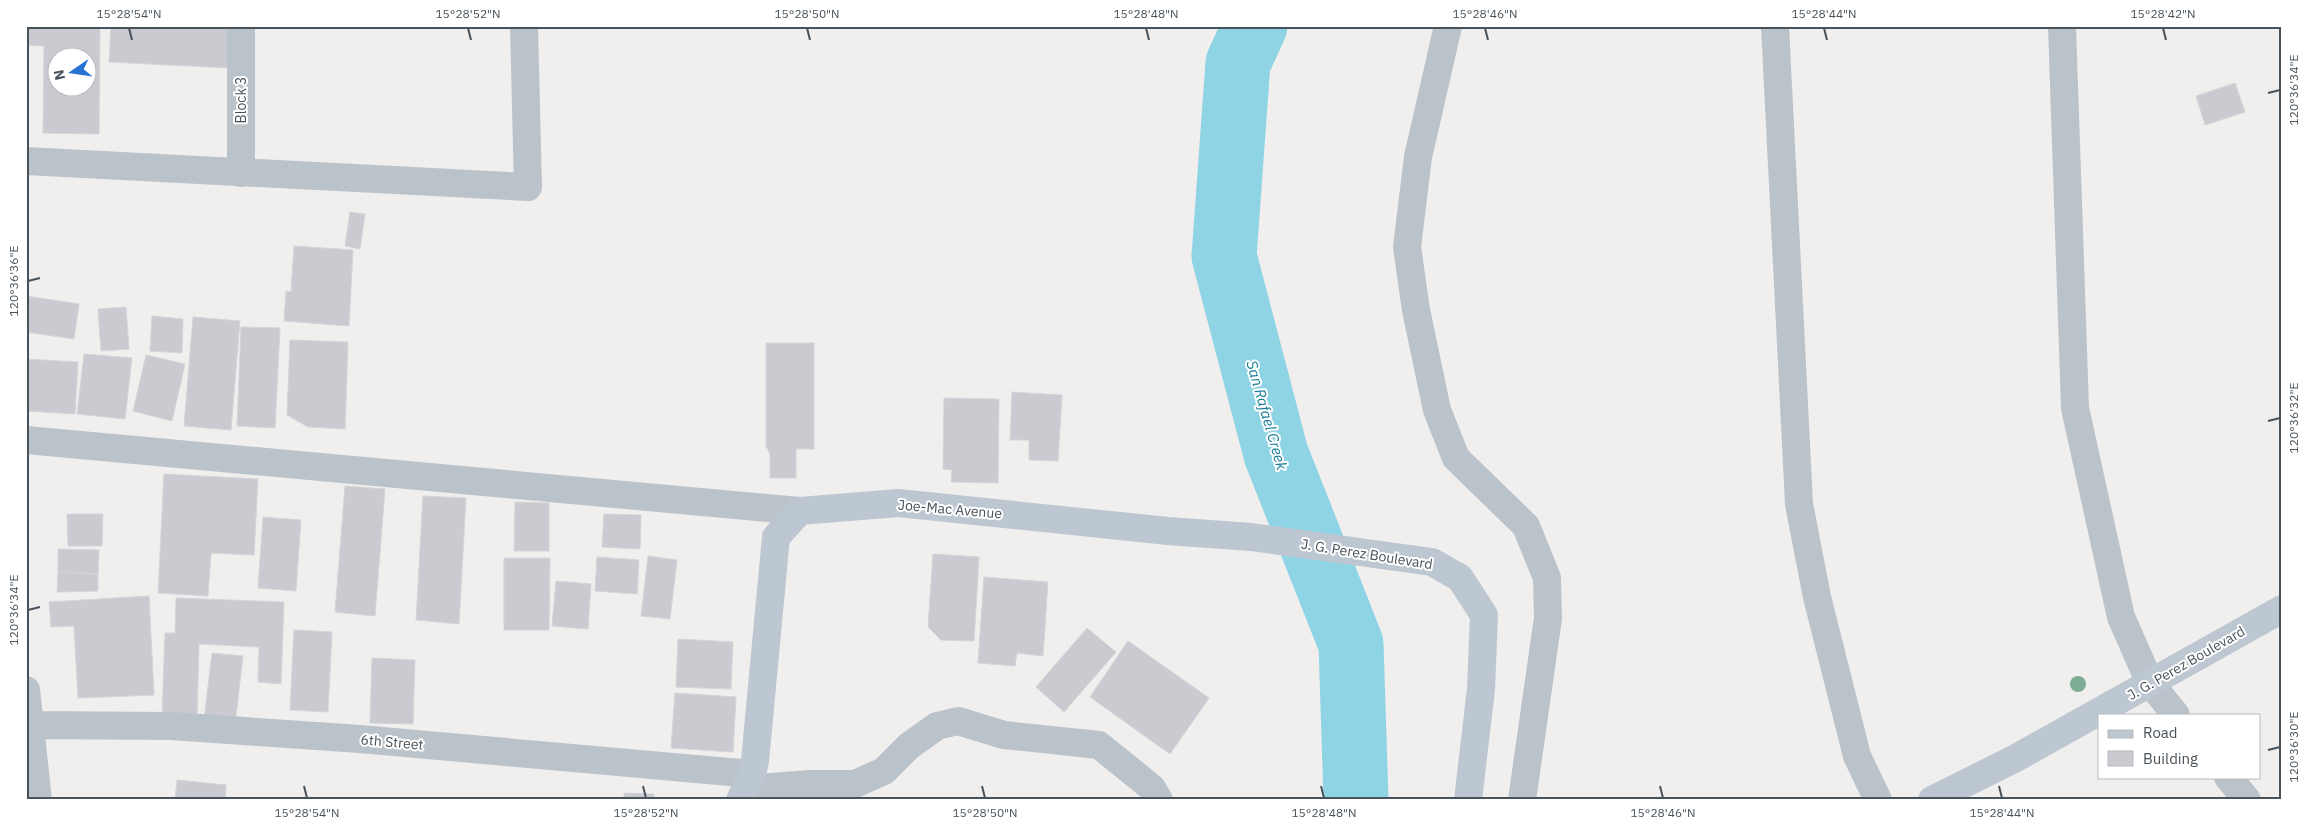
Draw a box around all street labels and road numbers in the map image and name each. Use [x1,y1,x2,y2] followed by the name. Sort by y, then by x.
[232,77,250,123] street label: Block 3
[897,495,1003,523] street label: Joe-Mac Avenue
[1300,535,1434,573] street label: J. G. Perez Boulevard
[2124,622,2248,704] street label: J. G. Perez Boulevard
[360,730,424,754] street label: 6th Street

